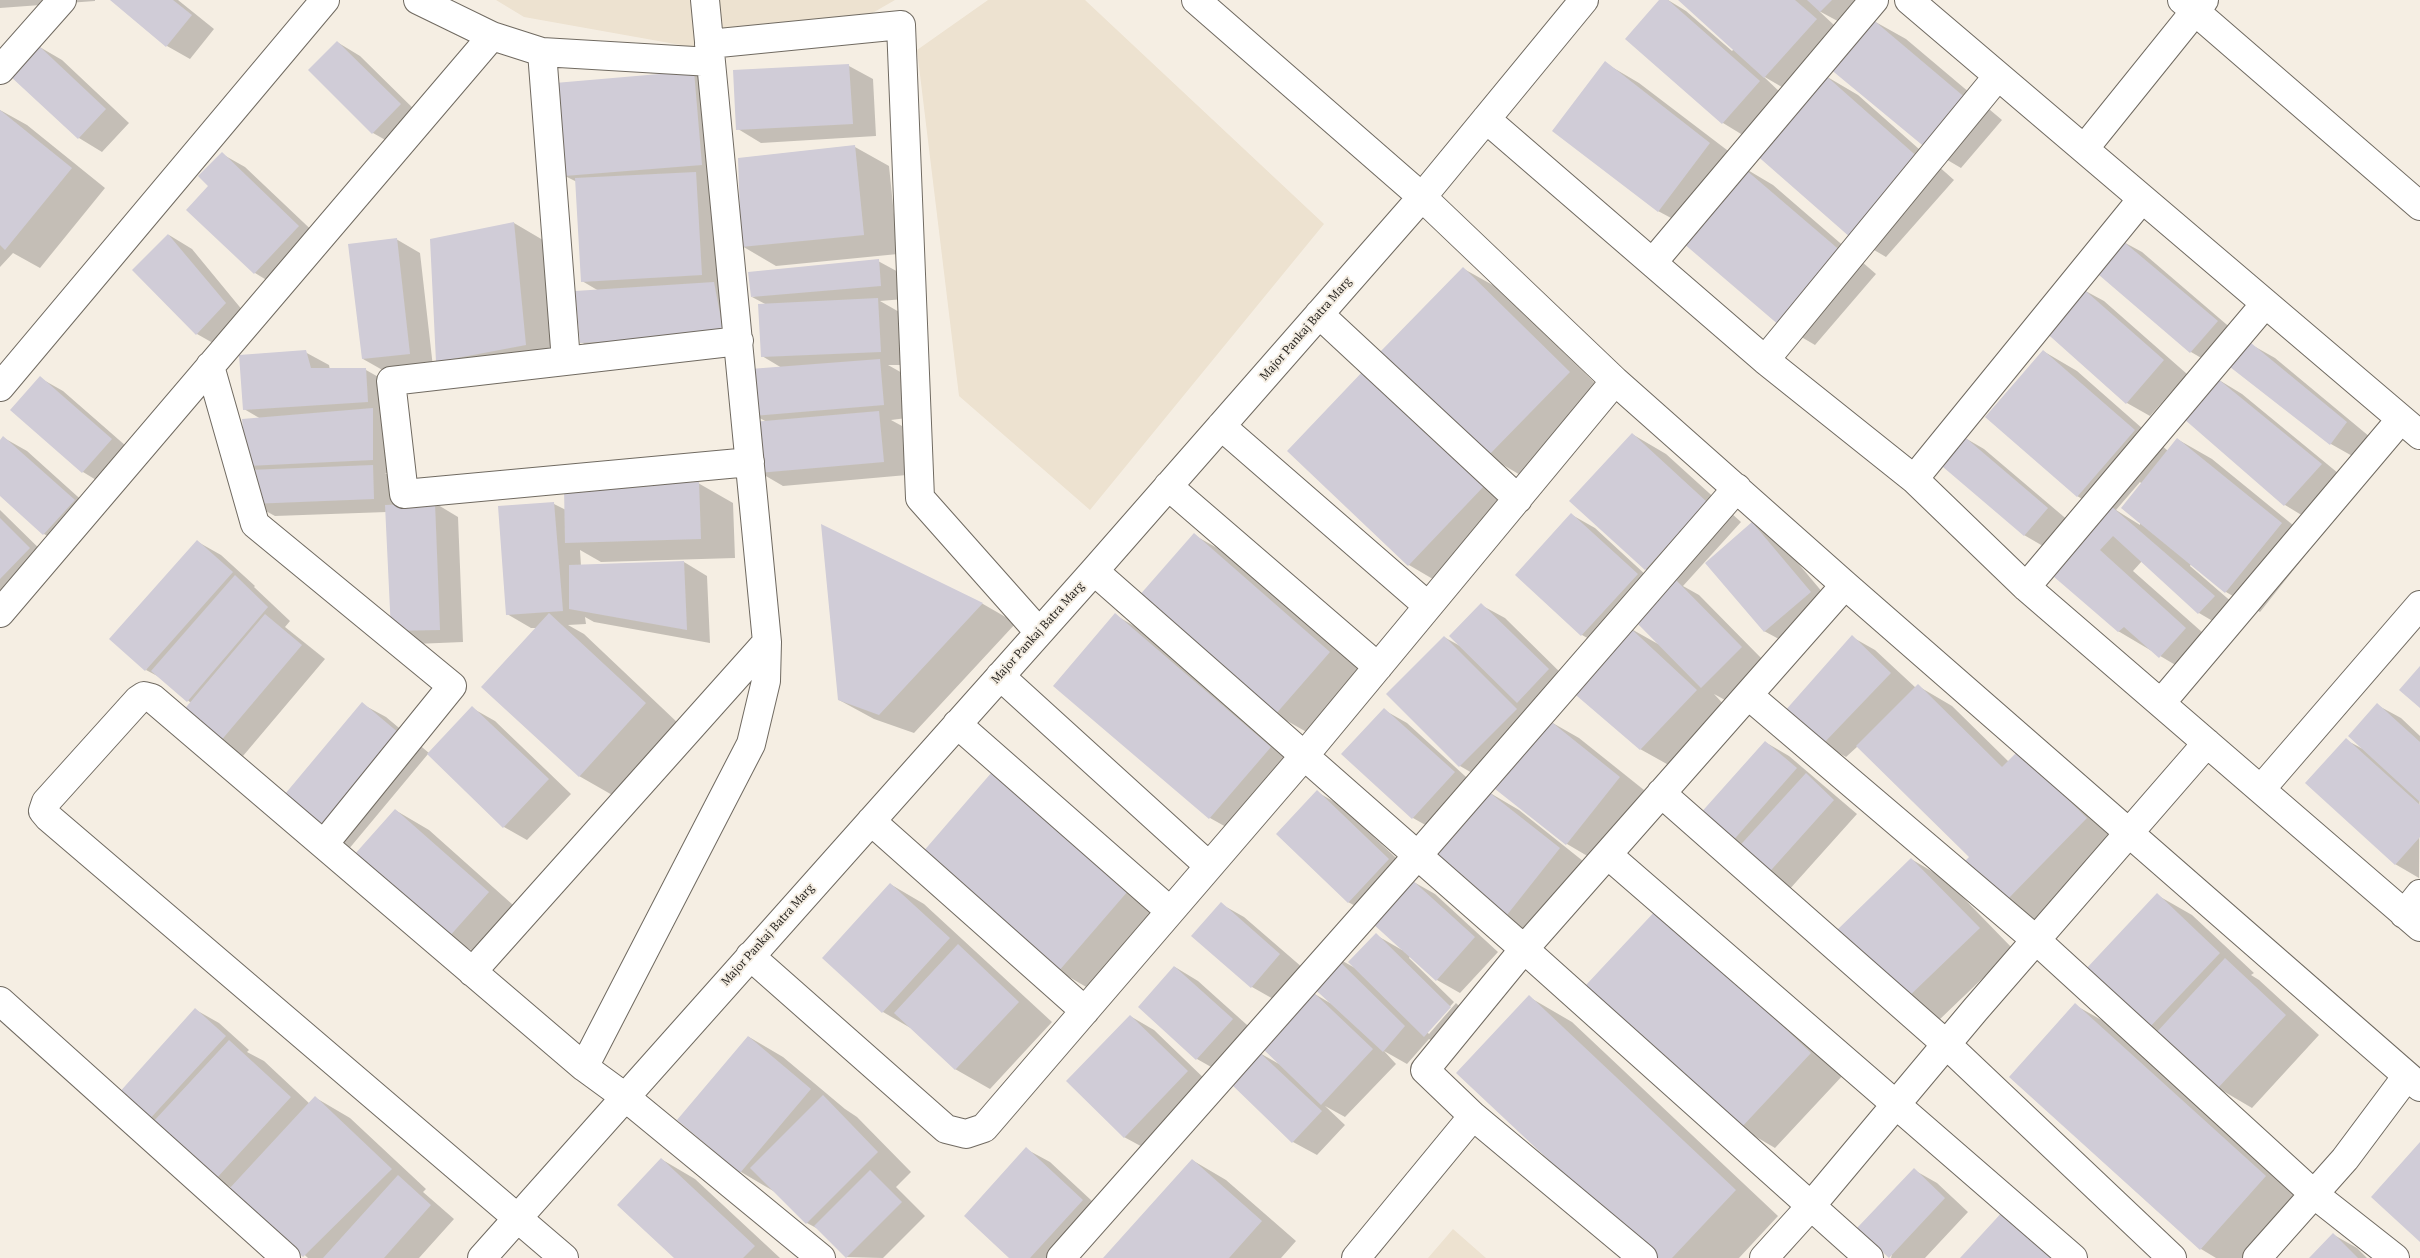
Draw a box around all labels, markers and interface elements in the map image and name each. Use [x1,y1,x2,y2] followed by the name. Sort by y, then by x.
[1257,275,1355,383] street label: Major Pankaj Batra Marg
[989,579,1087,687] street label: Major Pankaj Batra Marg
[719,881,817,989] street label: Major Pankaj Batra Marg

